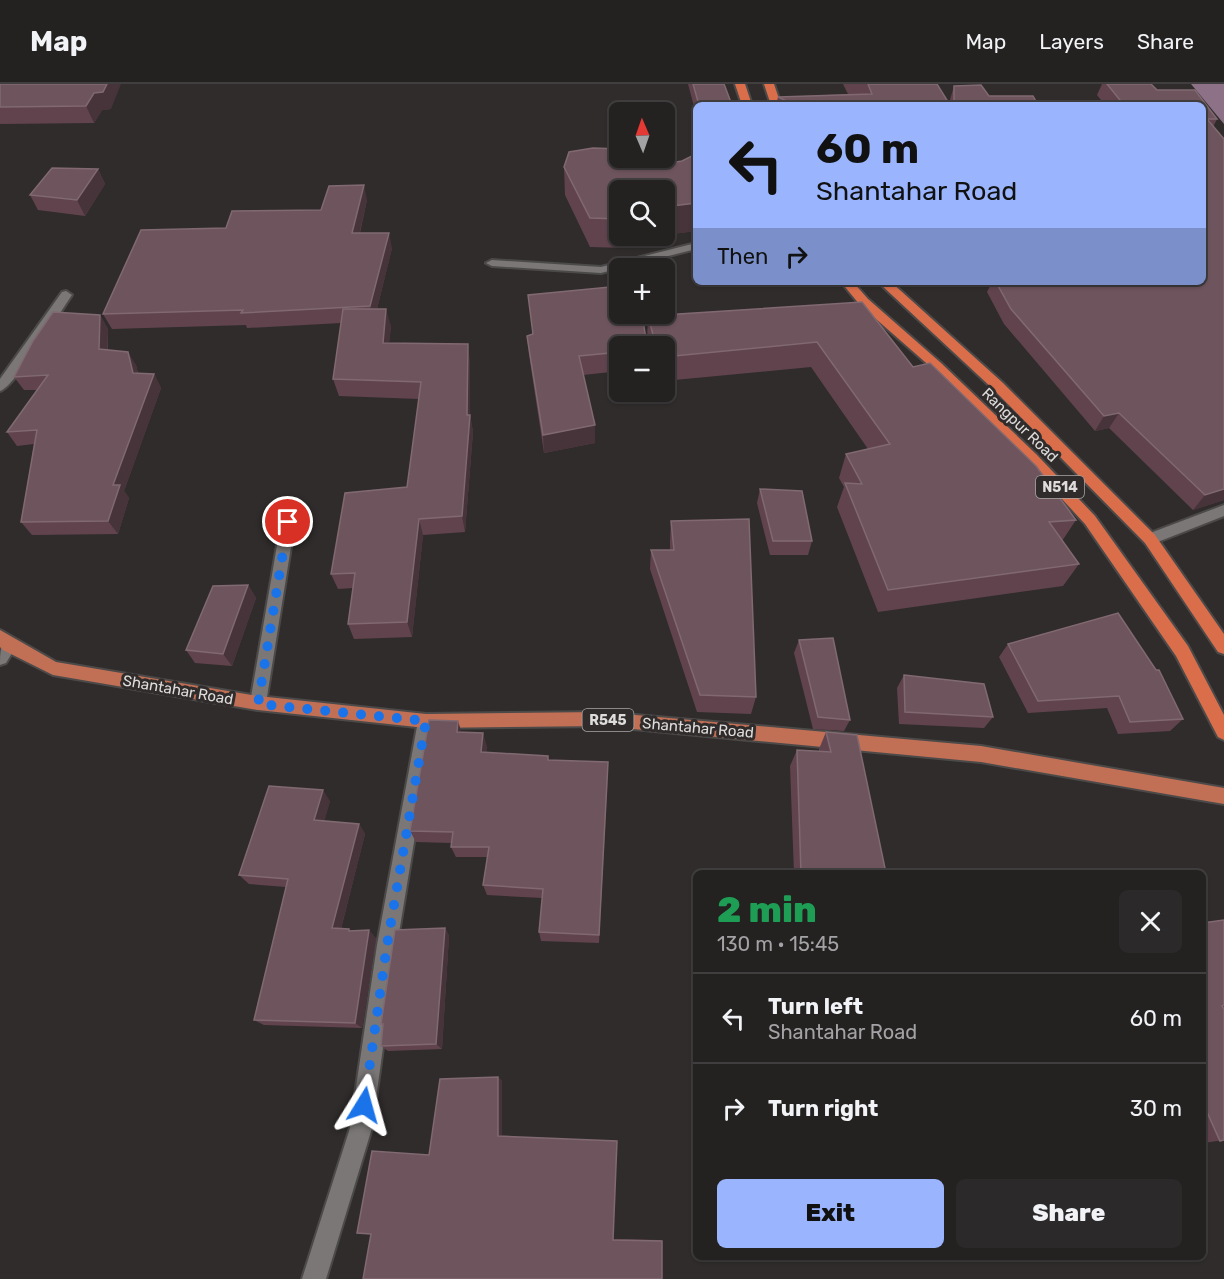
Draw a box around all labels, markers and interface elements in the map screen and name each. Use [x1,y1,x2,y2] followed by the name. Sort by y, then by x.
[30,25,87,58] text: Map
[965,29,1006,54] text: Map
[1039,29,1104,54] text: Layers
[1137,29,1194,54] text: Share
[609,102,675,168] north arrow
[609,102,675,402] map controls
[816,124,919,174] text: 60 m
[717,126,795,204] icon: left
[816,175,1017,207] text: Shantahar Road
[609,180,675,246] button: search
[780,240,813,273] icon: right
[717,243,768,270] text: Then
[609,258,675,324] button: +
[609,336,675,402] button: −
[978,384,1062,466] street label: Rangpur Road
[1036,476,1084,498] road number: N514
[262,496,313,547] pin
[271,505,304,538] icon: arrive
[121,671,235,709] street label: Shantahar Road
[582,709,634,731] road number: R545
[641,714,755,742] street label: Shantahar Road
[717,888,817,931] text: 2 min
[1119,890,1182,953] button: close
[717,932,839,956] text: 130 m · 15:45
[768,993,863,1020] text: Turn left
[717,1002,750,1035] icon: left
[1130,1005,1182,1032] text: 60 m
[768,1020,917,1044] text: Shantahar Road
[332,1073,396,1137] position arrow
[717,1092,750,1125] icon: right
[768,1095,878,1122] text: Turn right
[1130,1095,1182,1122] text: 30 m
[717,1179,944,1248] button: Exit
[956,1179,1182,1248] button: Share

